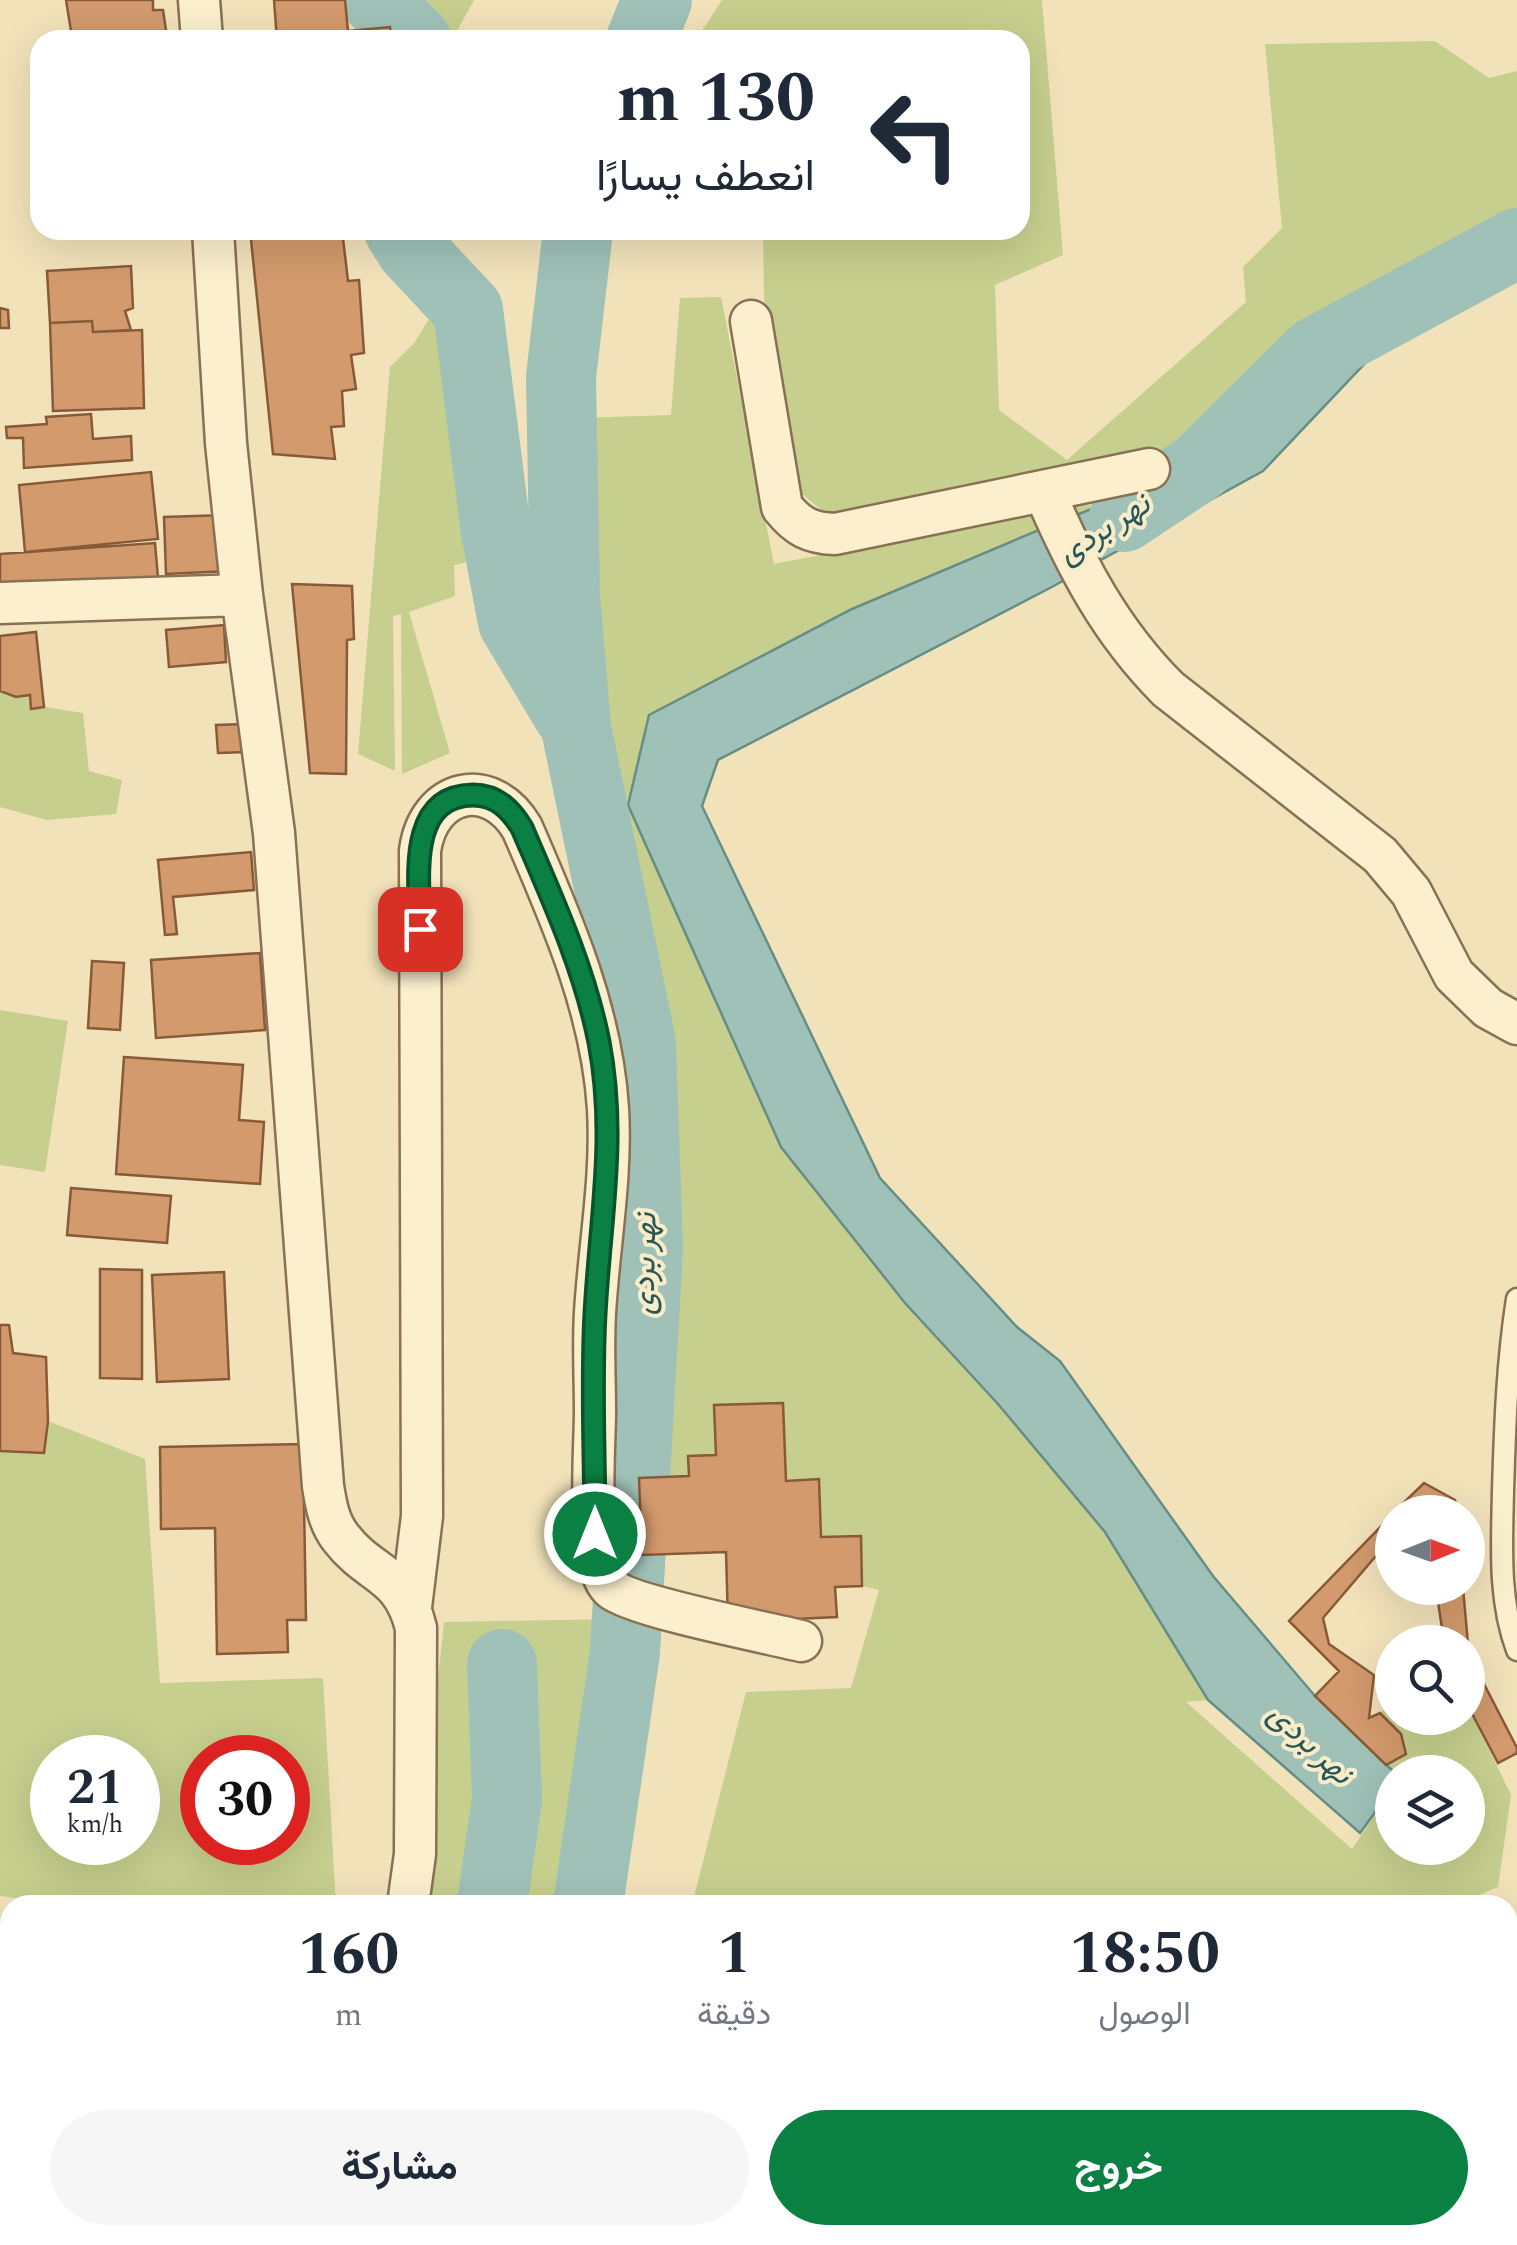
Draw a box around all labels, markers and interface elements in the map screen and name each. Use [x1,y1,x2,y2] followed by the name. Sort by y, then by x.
[617,46,815,152] text: 130 m
[850,70,980,200] icon: left
[596,142,815,211] text: انعطف يسارًا
[1048,480,1162,577] water label: نهر بردى
[378,887,463,972] pin
[393,902,448,957] icon: arrive
[620,1211,670,1316] water label: نهر بردى
[543,1482,647,1586] position arrow
[1375,1495,1485,1605] north arrow
[1375,1495,1485,1865] map controls
[1375,1625,1485,1735] button: search
[1256,1691,1365,1798] water label: نهر بردى
[180,1735,310,1865] speed limit sign: 30
[67,1750,123,1826] text: 21
[1375,1755,1485,1865] button: layers
[67,1806,123,1844] text: km/h
[717,1908,751,2000] text: 1
[1069,1908,1220,2000] text: 18:50
[298,1909,399,2001] text: 160
[697,1990,771,2039] text: دقيقة
[1098,1990,1191,2039] text: الوصول
[335,1991,362,2040] text: m
[50,2110,749,2225] button: مشاركة
[769,2110,1468,2225] button: خروج

